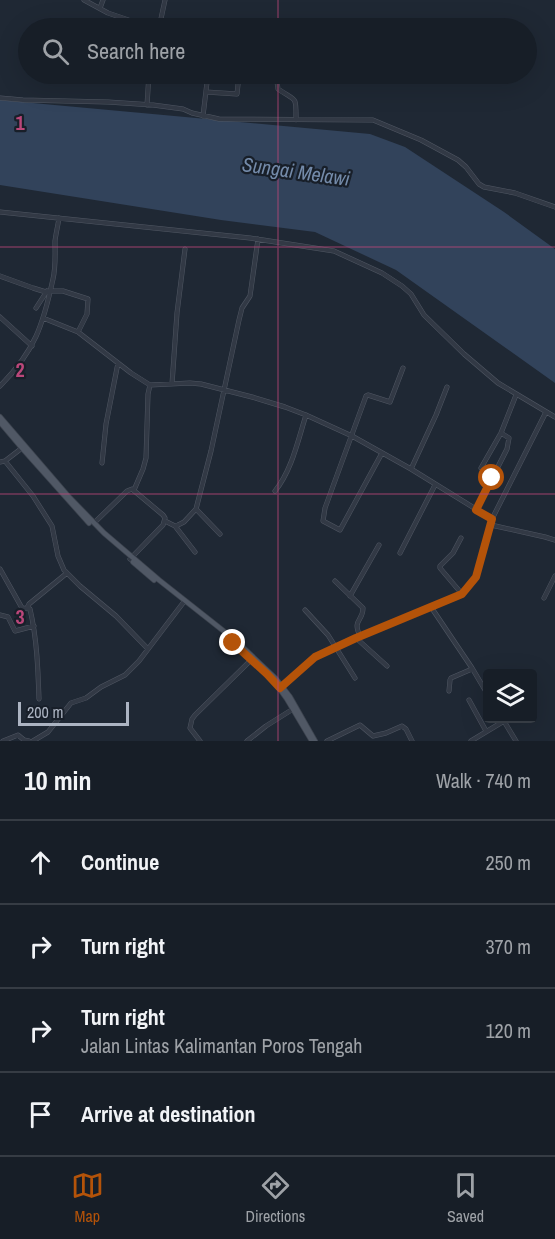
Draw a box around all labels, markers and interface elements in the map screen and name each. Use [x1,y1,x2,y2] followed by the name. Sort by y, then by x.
[18,18,537,84] search box
[39,35,72,68] icon: search
[87,36,185,66] text: Search here
[15,109,25,136] text: 1
[240,150,352,192] water label: Sungai Melawi
[15,356,25,383] text: 2
[478,464,504,490] route start
[15,603,25,630] text: 3
[219,629,245,655] route end
[483,669,537,723] map controls
[483,669,537,723] button: layers
[18,699,129,726] scale bar
[27,701,63,723] text: 200 m
[24,763,92,798] text: 10 min
[436,767,531,794] text: Walk · 740 m
[24,846,57,879] icon: ahead
[81,847,159,877] text: Continue
[485,849,531,876] text: 250 m
[24,930,57,963] icon: right
[81,931,165,961] text: Turn right
[485,933,531,960] text: 370 m
[81,1002,165,1032] text: Turn right
[24,1014,57,1047] icon: right
[485,1017,531,1044] text: 120 m
[81,1032,362,1059] text: Jalan Lintas Kalimantan Poros Tengah
[24,1098,57,1131] icon: arrive
[81,1099,255,1129] text: Arrive at destination
[71,1169,104,1227] tab: Map
[245,1169,305,1227] tab: Directions
[447,1169,484,1227] tab: Saved

